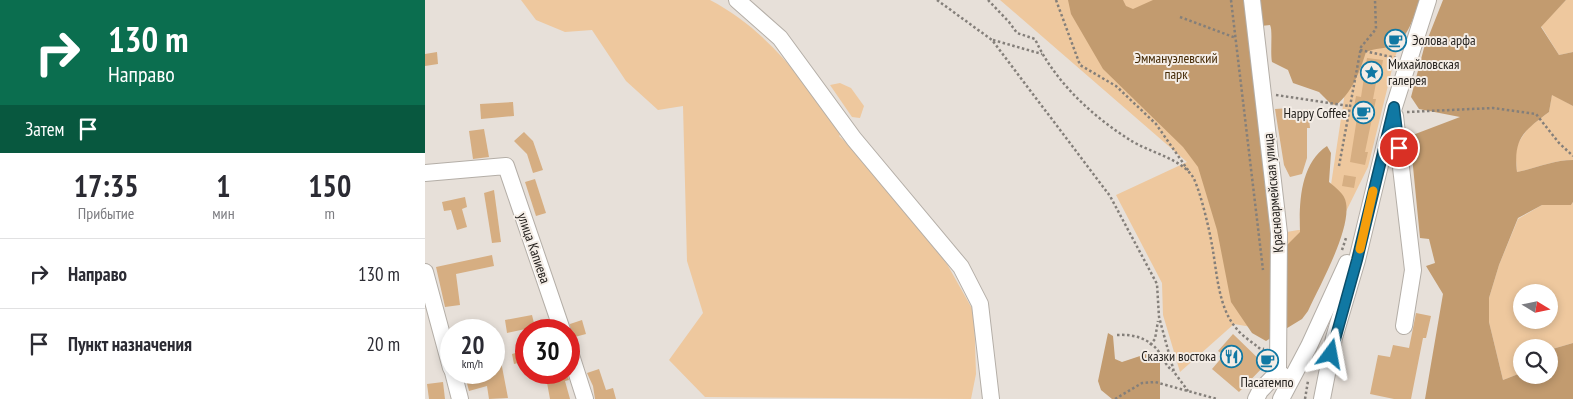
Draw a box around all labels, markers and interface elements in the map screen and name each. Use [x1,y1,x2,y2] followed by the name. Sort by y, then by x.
[108,16,189,62] text: 130 m
[25,20,90,85] icon: right
[1384,28,1408,52] cafe icon: Эолова арфа
[1412,31,1476,49] place label: Эолова арфа
[1134,49,1218,83] park label: Эммануэлевский парк
[1388,55,1459,89] place label: Михайловская галерея
[108,60,175,88] text: Направо
[1360,60,1384,84] place icon: Михайловская галерея
[1351,101,1375,125] cafe icon: Happy Coffee
[1284,104,1347,122] place label: Happy Coffee
[74,115,102,143] icon: arrive
[25,117,64,141] text: Затем
[1378,127,1420,169] pin
[1259,133,1287,253] street label: Красноармейская улица
[1385,134,1413,162] icon: arrive
[74,166,139,205] text: 17:35
[216,166,231,205] text: 1
[308,166,351,205] text: 150
[78,203,134,223] text: Прибытие
[212,203,235,223] text: мин
[325,203,335,223] text: m
[514,210,554,286] street label: улица Капиева
[25,260,53,288] icon: right
[68,262,127,286] text: Направо
[358,262,400,286] text: 130 m
[1513,284,1557,329] north arrow
[1513,284,1558,384] map controls
[515,319,580,384] speed limit sign: 30
[1304,327,1356,379] position arrow
[461,329,484,361] text: 20
[25,330,53,358] icon: arrive
[68,332,192,356] text: Пункт назначения
[367,332,400,356] text: 20 m
[1513,339,1558,384] button: search
[1220,344,1244,368] restaurant icon: Сказки востока
[1141,347,1216,365] place label: Сказки востока
[1255,348,1279,372] cafe icon: Пасатемпо
[462,356,483,371] text: km/h
[1240,373,1294,391] place label: Пасатемпо

